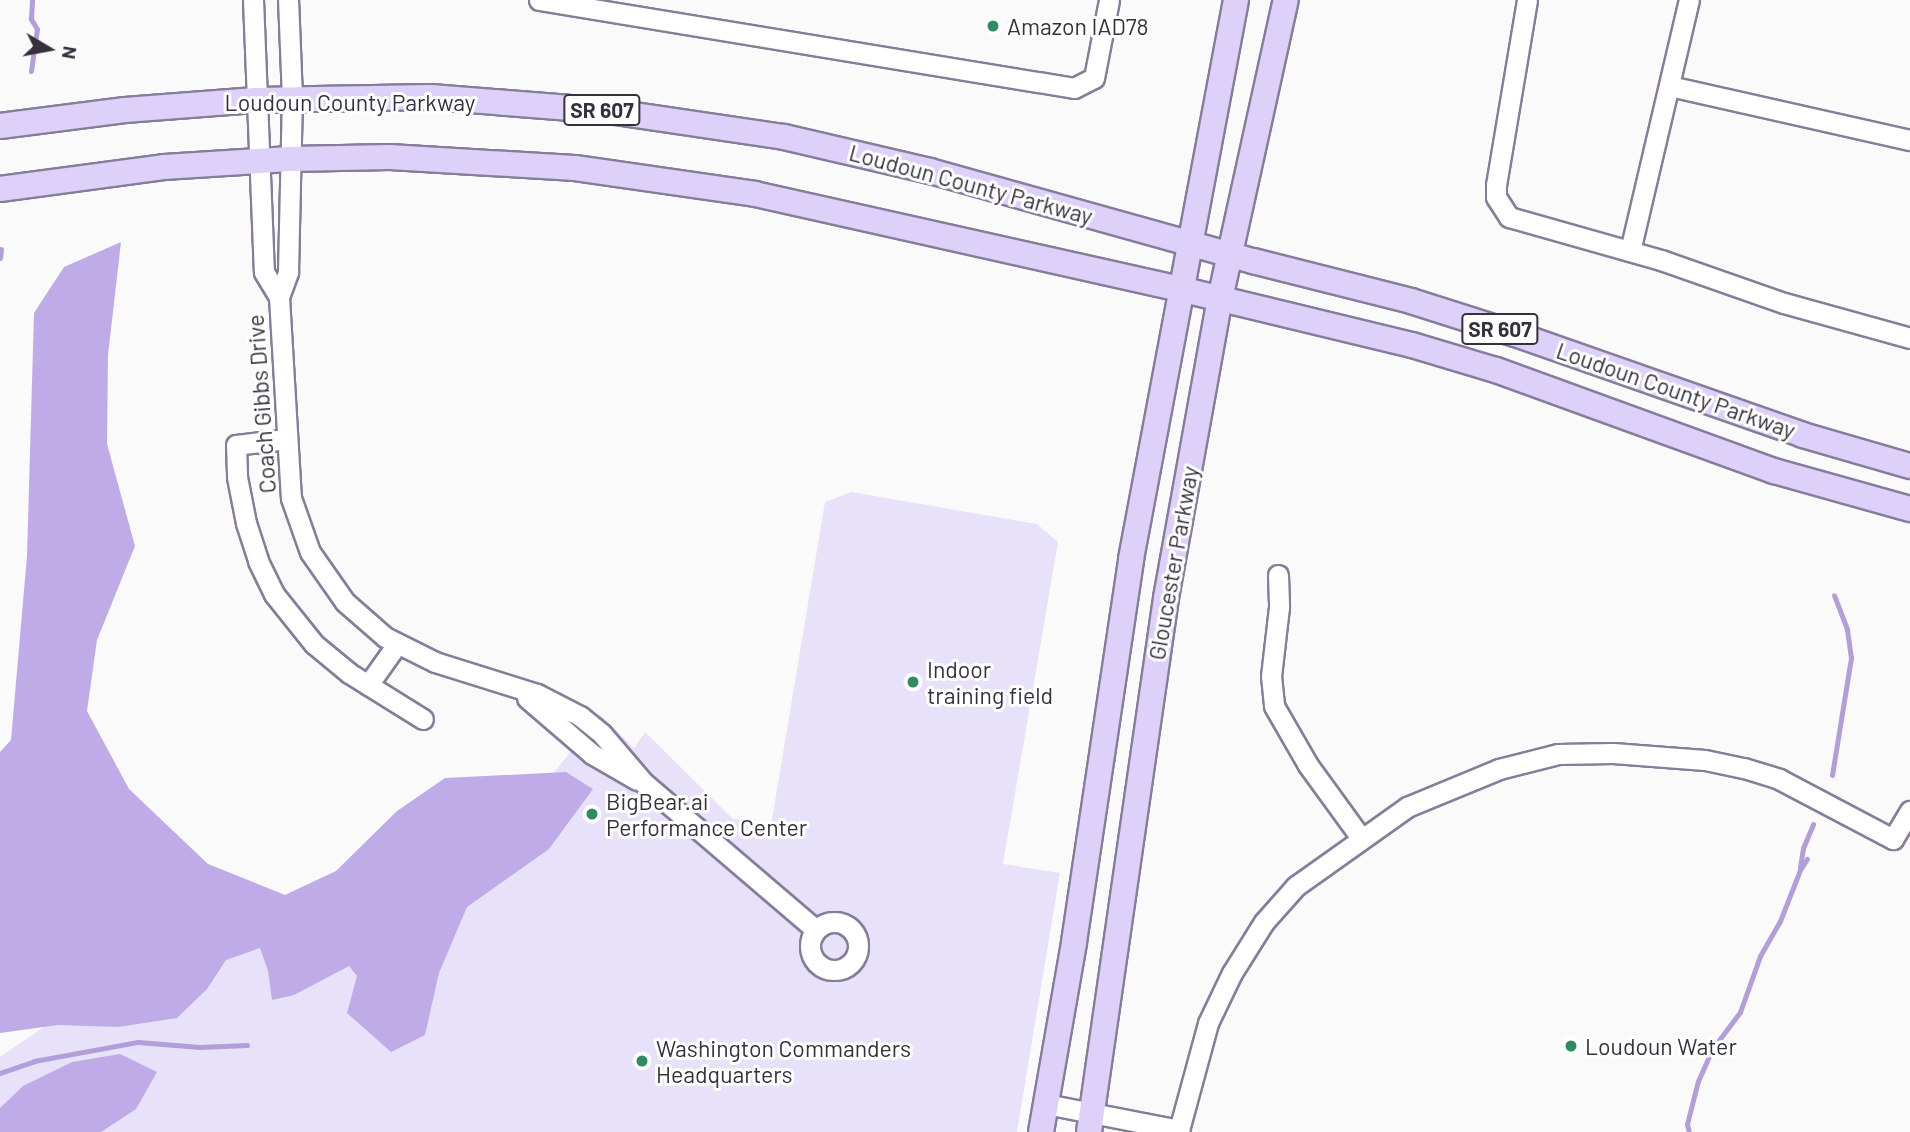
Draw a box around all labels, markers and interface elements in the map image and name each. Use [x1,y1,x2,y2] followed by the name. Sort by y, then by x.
[1007,12,1148,40] place label: Amazon IAD78
[14,14,84,84] north arrow
[985,18,1001,34] marker: Amazon IAD78
[58,45,83,61] text: N
[225,88,475,116] street label: Loudoun County Parkway
[562,92,642,128] road number: SR 607
[846,138,1096,230] street label: Loudoun County Parkway
[1460,312,1540,346] road number: SR 607
[241,314,281,494] street label: Coach Gibbs Drive
[1553,336,1799,444] street label: Loudoun County Parkway
[1142,464,1204,662] street label: Gloucester Parkway
[927,655,1053,709] place label: Indoor training field
[905,674,921,690] marker: Indoor training field
[606,787,807,841] place label: BigBear.ai Performance Center
[584,806,600,822] marker: BigBear.ai Performance Center
[1585,1032,1737,1060] place label: Loudoun Water
[656,1034,911,1088] place label: Washington Commanders Headquarters
[1563,1038,1579,1054] marker: Loudoun Water
[634,1053,650,1069] marker: Washington Commanders Headquarters

